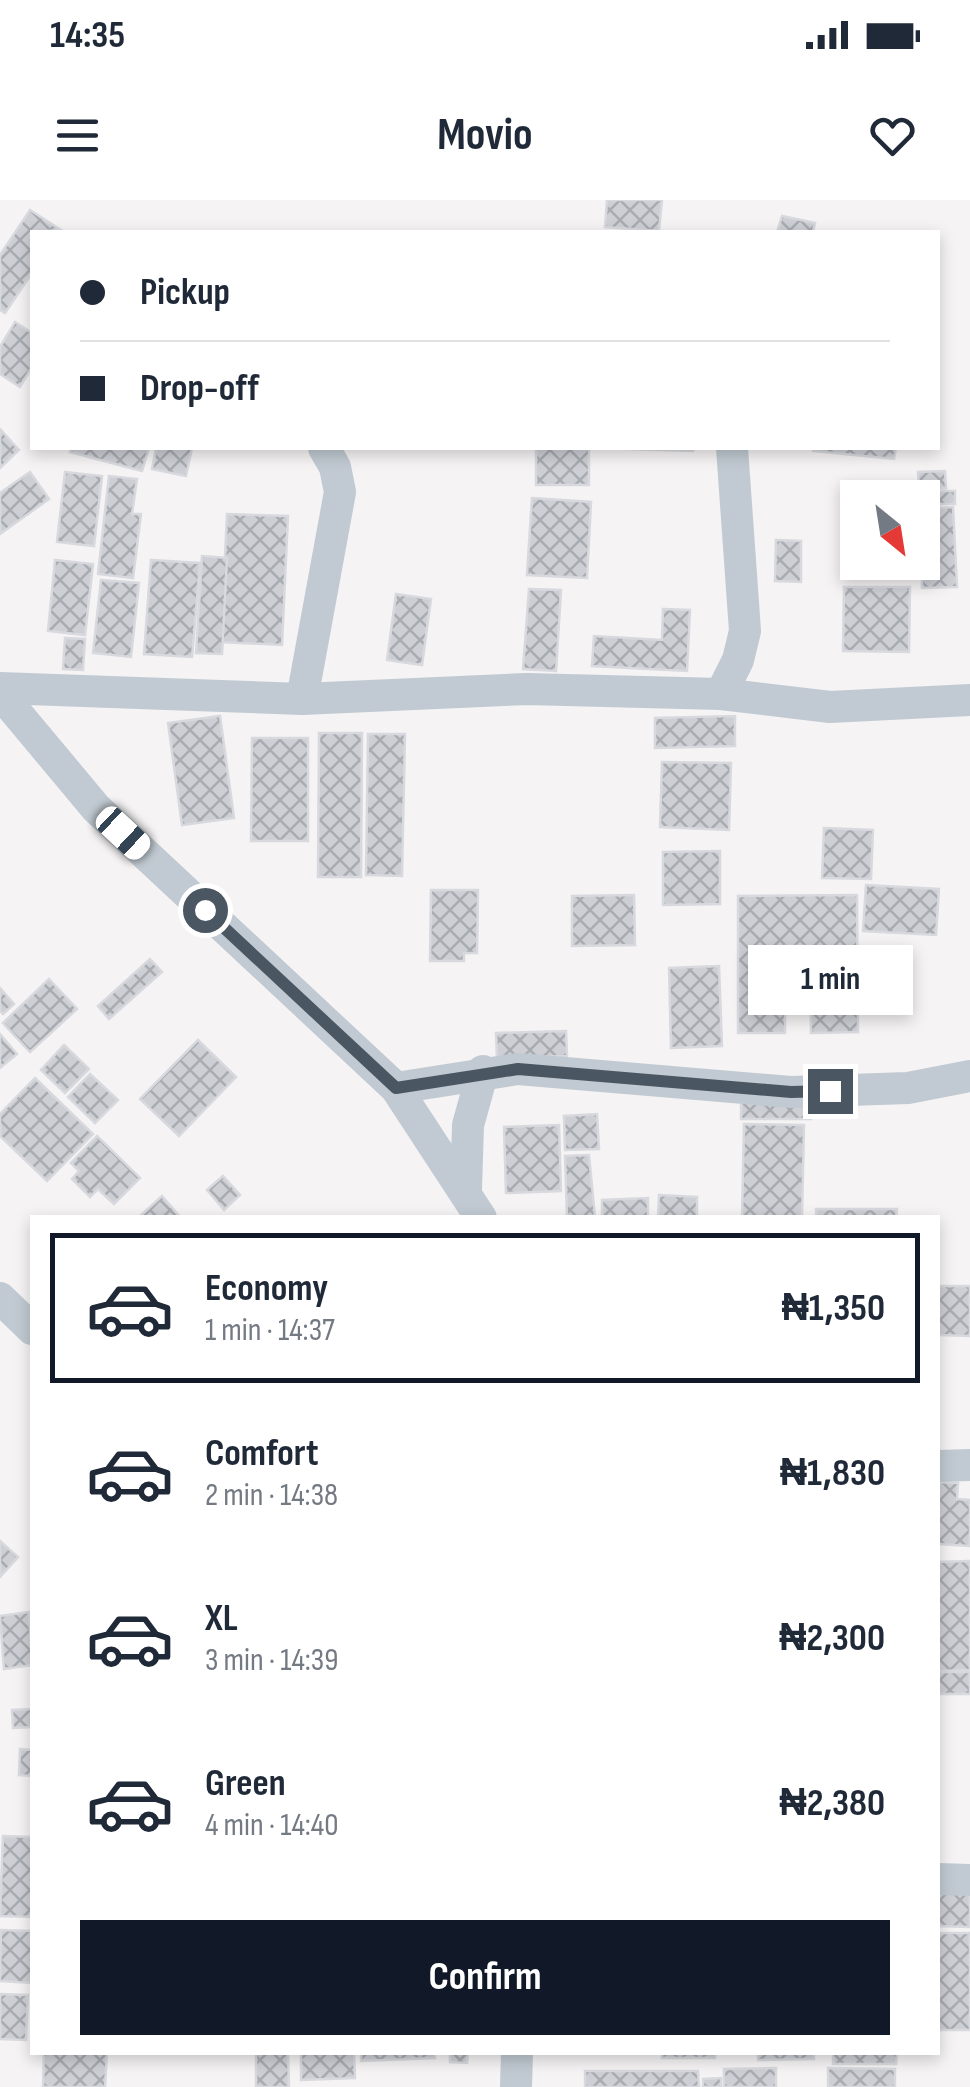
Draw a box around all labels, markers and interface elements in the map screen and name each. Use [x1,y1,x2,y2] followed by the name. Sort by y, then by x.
[50,13,125,58] text: 14:35
[50,108,105,163] icon: menu
[437,108,533,163] text: Movio
[865,108,920,163] icon: heart
[140,270,230,315] text: Pickup
[140,366,259,411] text: Drop-off
[840,480,940,580] north arrow
[840,480,940,580] map controls
[91,802,155,864] car
[183,888,228,933] route start
[748,946,912,1016] callout: 1 min
[801,960,860,999] text: 1 min
[808,1069,853,1114] route end
[85,1263,175,1353] icon: car
[205,1266,328,1311] text: Economy
[781,1286,885,1331] text: ₦1,350
[205,1311,335,1350] text: 1 min · 14:37
[85,1428,175,1518] icon: car
[205,1431,319,1476] text: Comfort
[780,1451,885,1496] text: ₦1,830
[205,1476,338,1515] text: 2 min · 14:38
[85,1593,175,1683] icon: car
[205,1596,238,1641] text: XL
[779,1616,885,1661] text: ₦2,300
[205,1641,338,1680] text: 3 min · 14:39
[85,1758,175,1848] icon: car
[205,1761,286,1806] text: Green
[779,1781,885,1826] text: ₦2,380
[205,1806,338,1845] text: 4 min · 14:40
[80,1920,890,2035] button: Confirm

